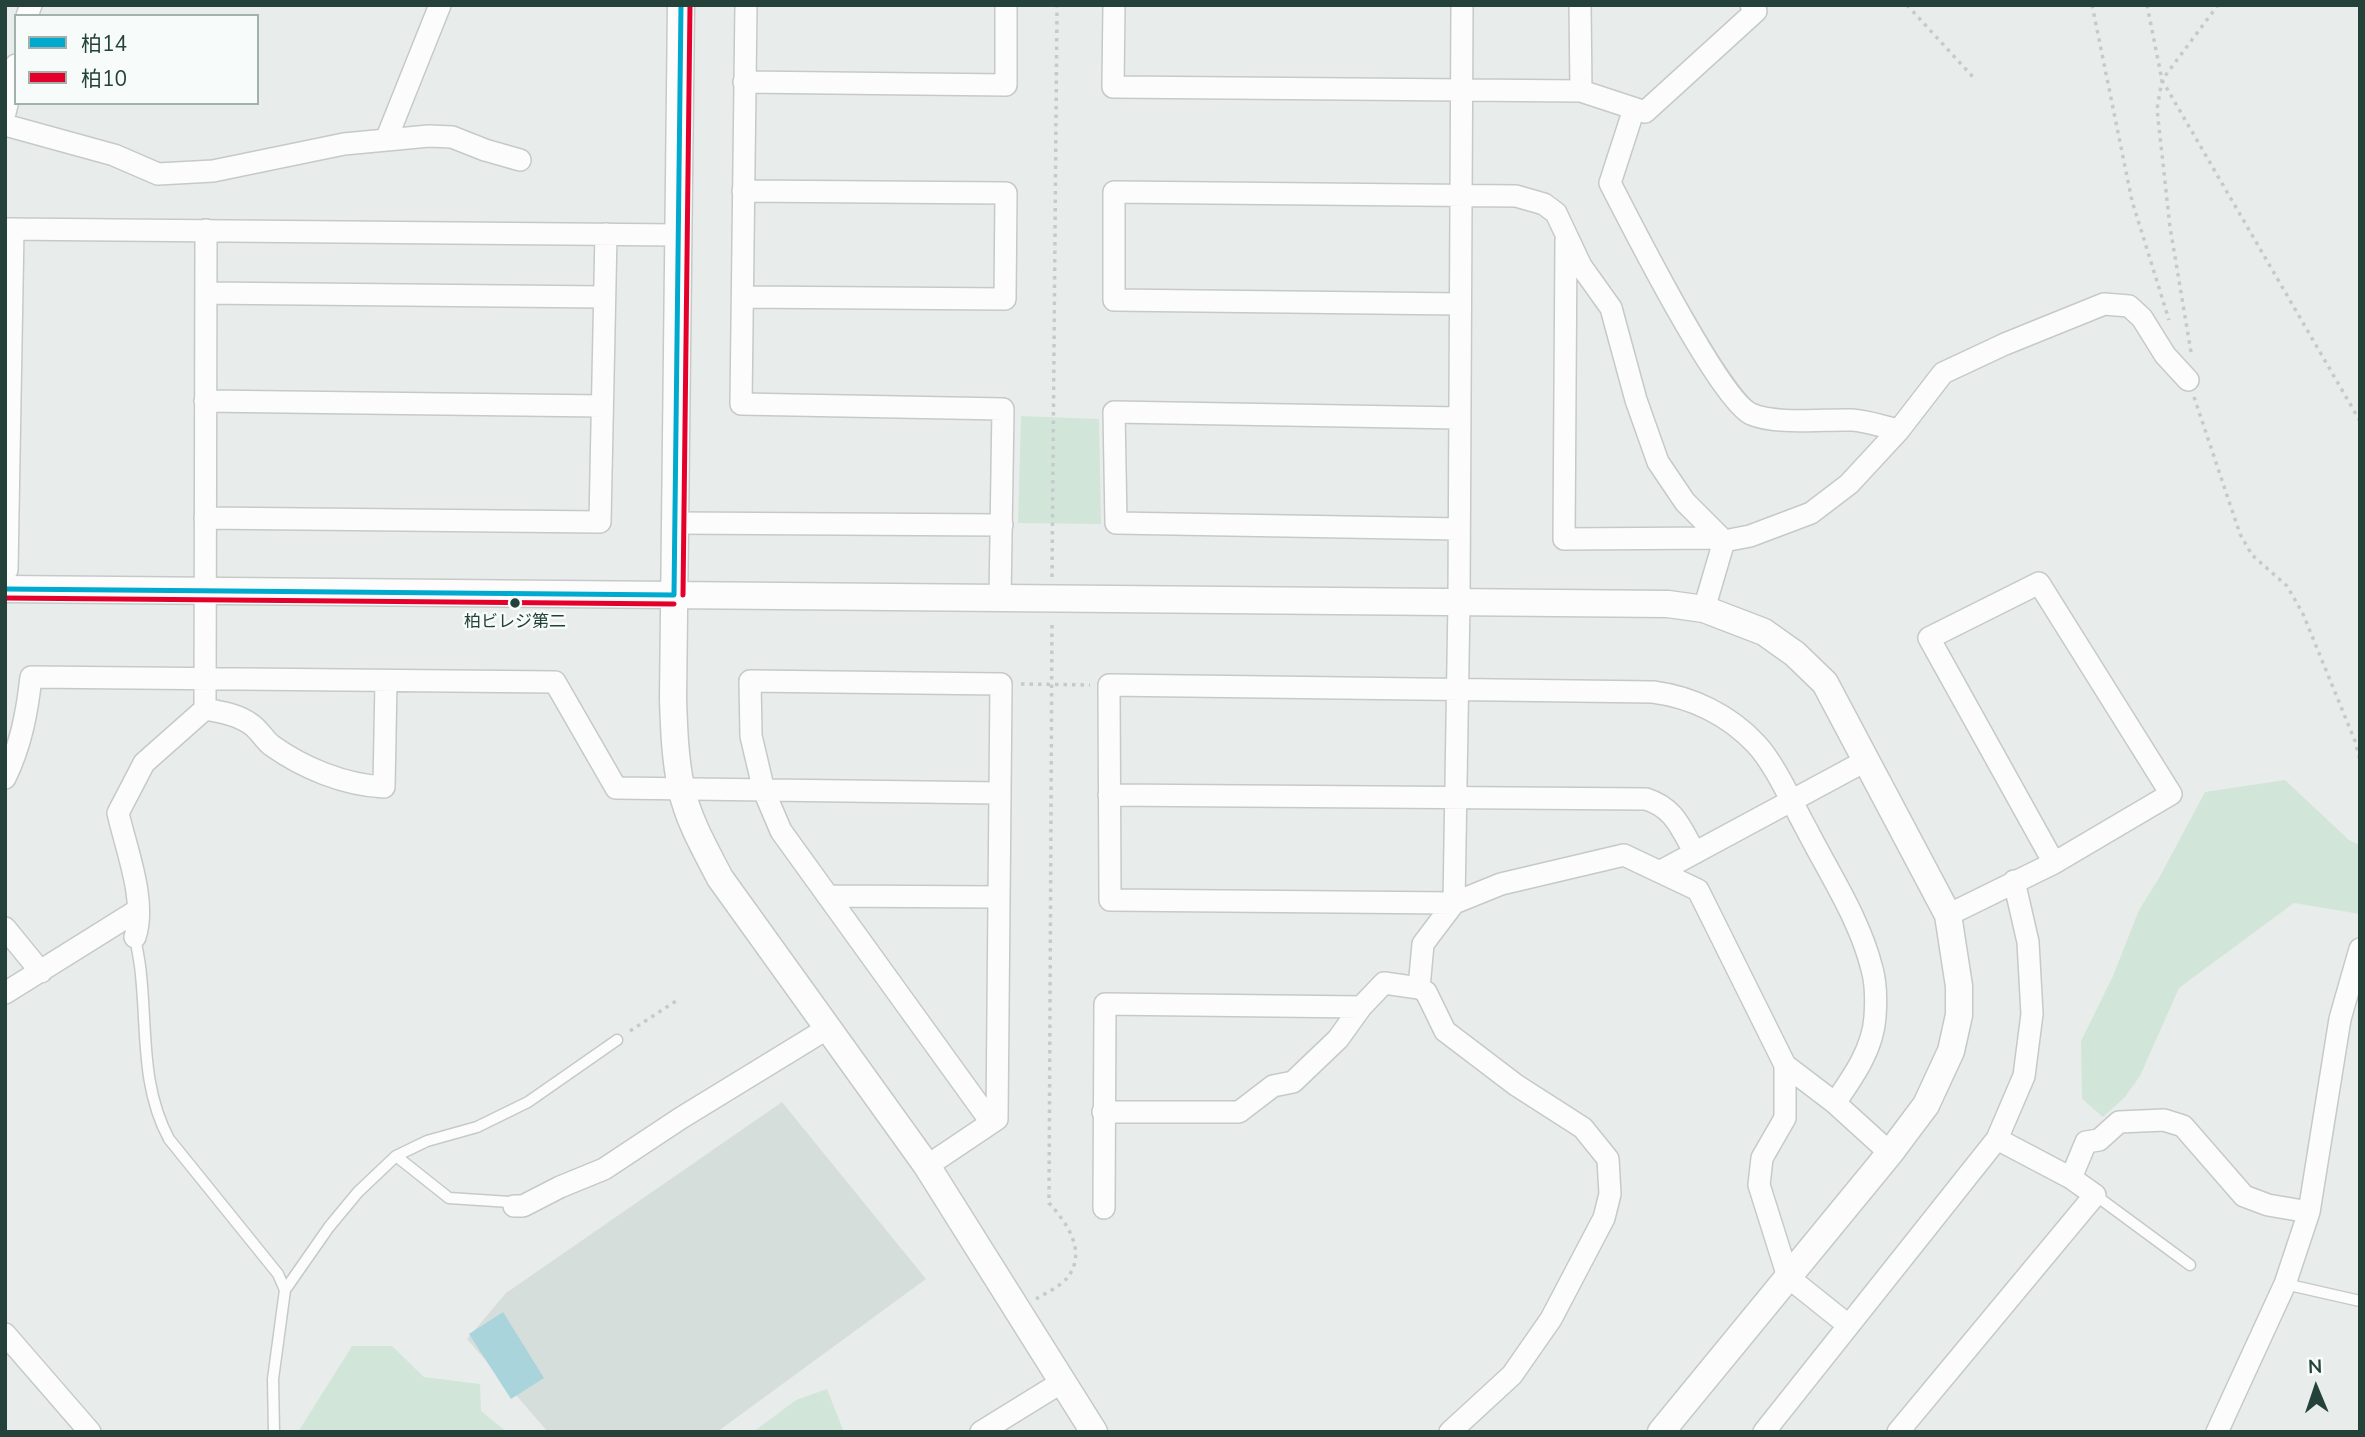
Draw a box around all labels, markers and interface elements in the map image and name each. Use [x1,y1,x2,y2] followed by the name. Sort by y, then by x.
[14,14,259,105] legend
[81,30,127,58] text: 柏14
[81,65,127,93] text: 柏10
[508,596,522,610] marker: 柏ビレジ第二
[464,613,566,633] place label: 柏ビレジ第二
[2281,1353,2351,1423] north arrow
[2308,1354,2323,1380] text: N

